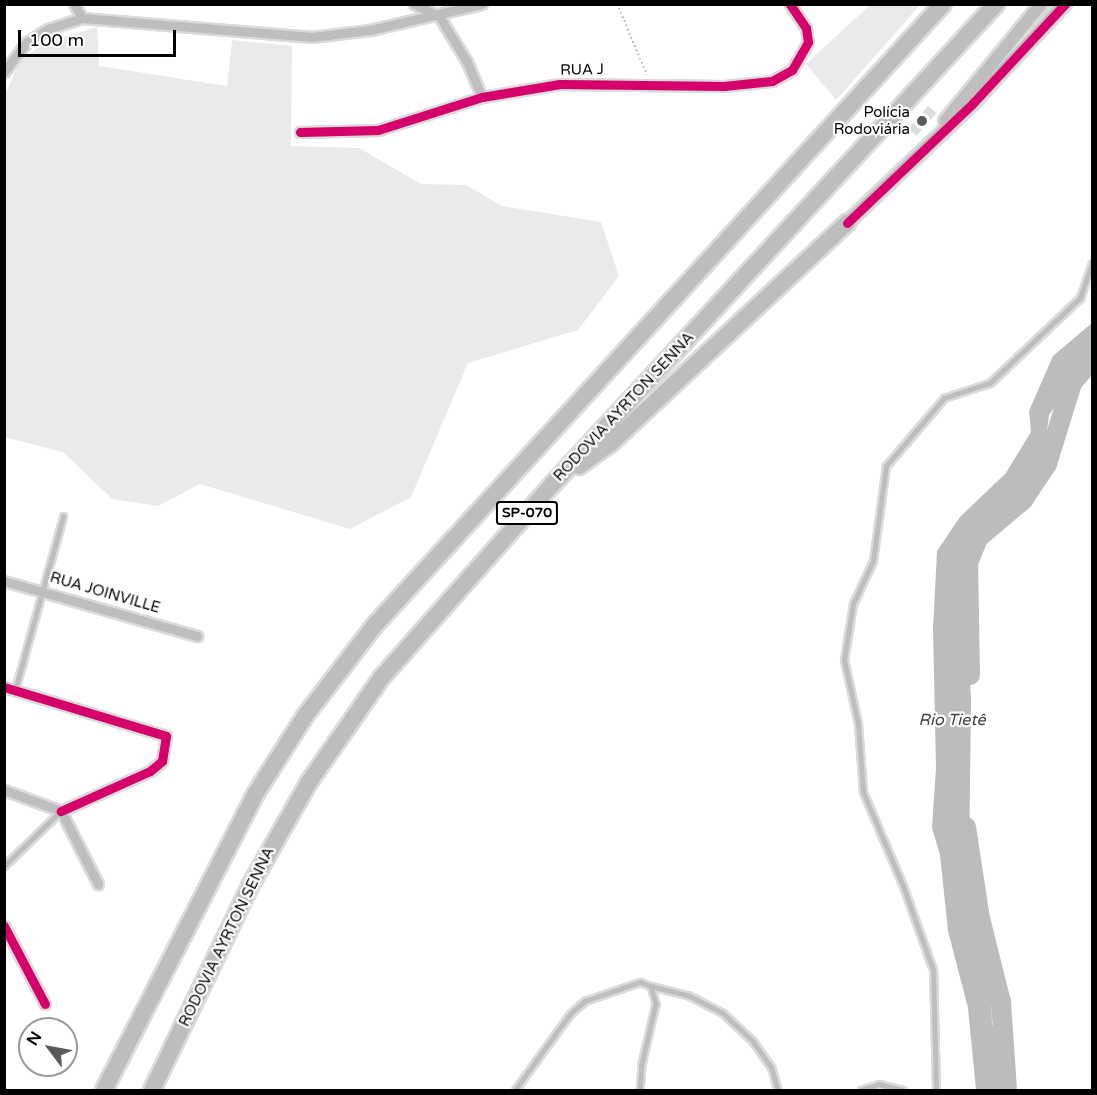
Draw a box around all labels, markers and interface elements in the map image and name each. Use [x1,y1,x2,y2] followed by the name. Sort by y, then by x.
[21,18,178,56] scale bar
[29,29,84,51] text: 100 m
[560,61,604,79] street label: RUA J
[834,103,910,138] place label: Polícia Rodoviária
[915,114,929,128] marker: Polícia Rodoviária
[550,329,698,485] street label: RODOVIA AYRTON SENNA
[496,502,558,524] road number: SP-070
[48,569,162,617] street label: RUA JOINVILLE
[919,710,985,730] water label: Rio Tietê
[176,844,278,1030] street label: RODOVIA AYRTON SENNA
[18,1017,78,1077] north arrow
[23,1028,46,1049] text: N

